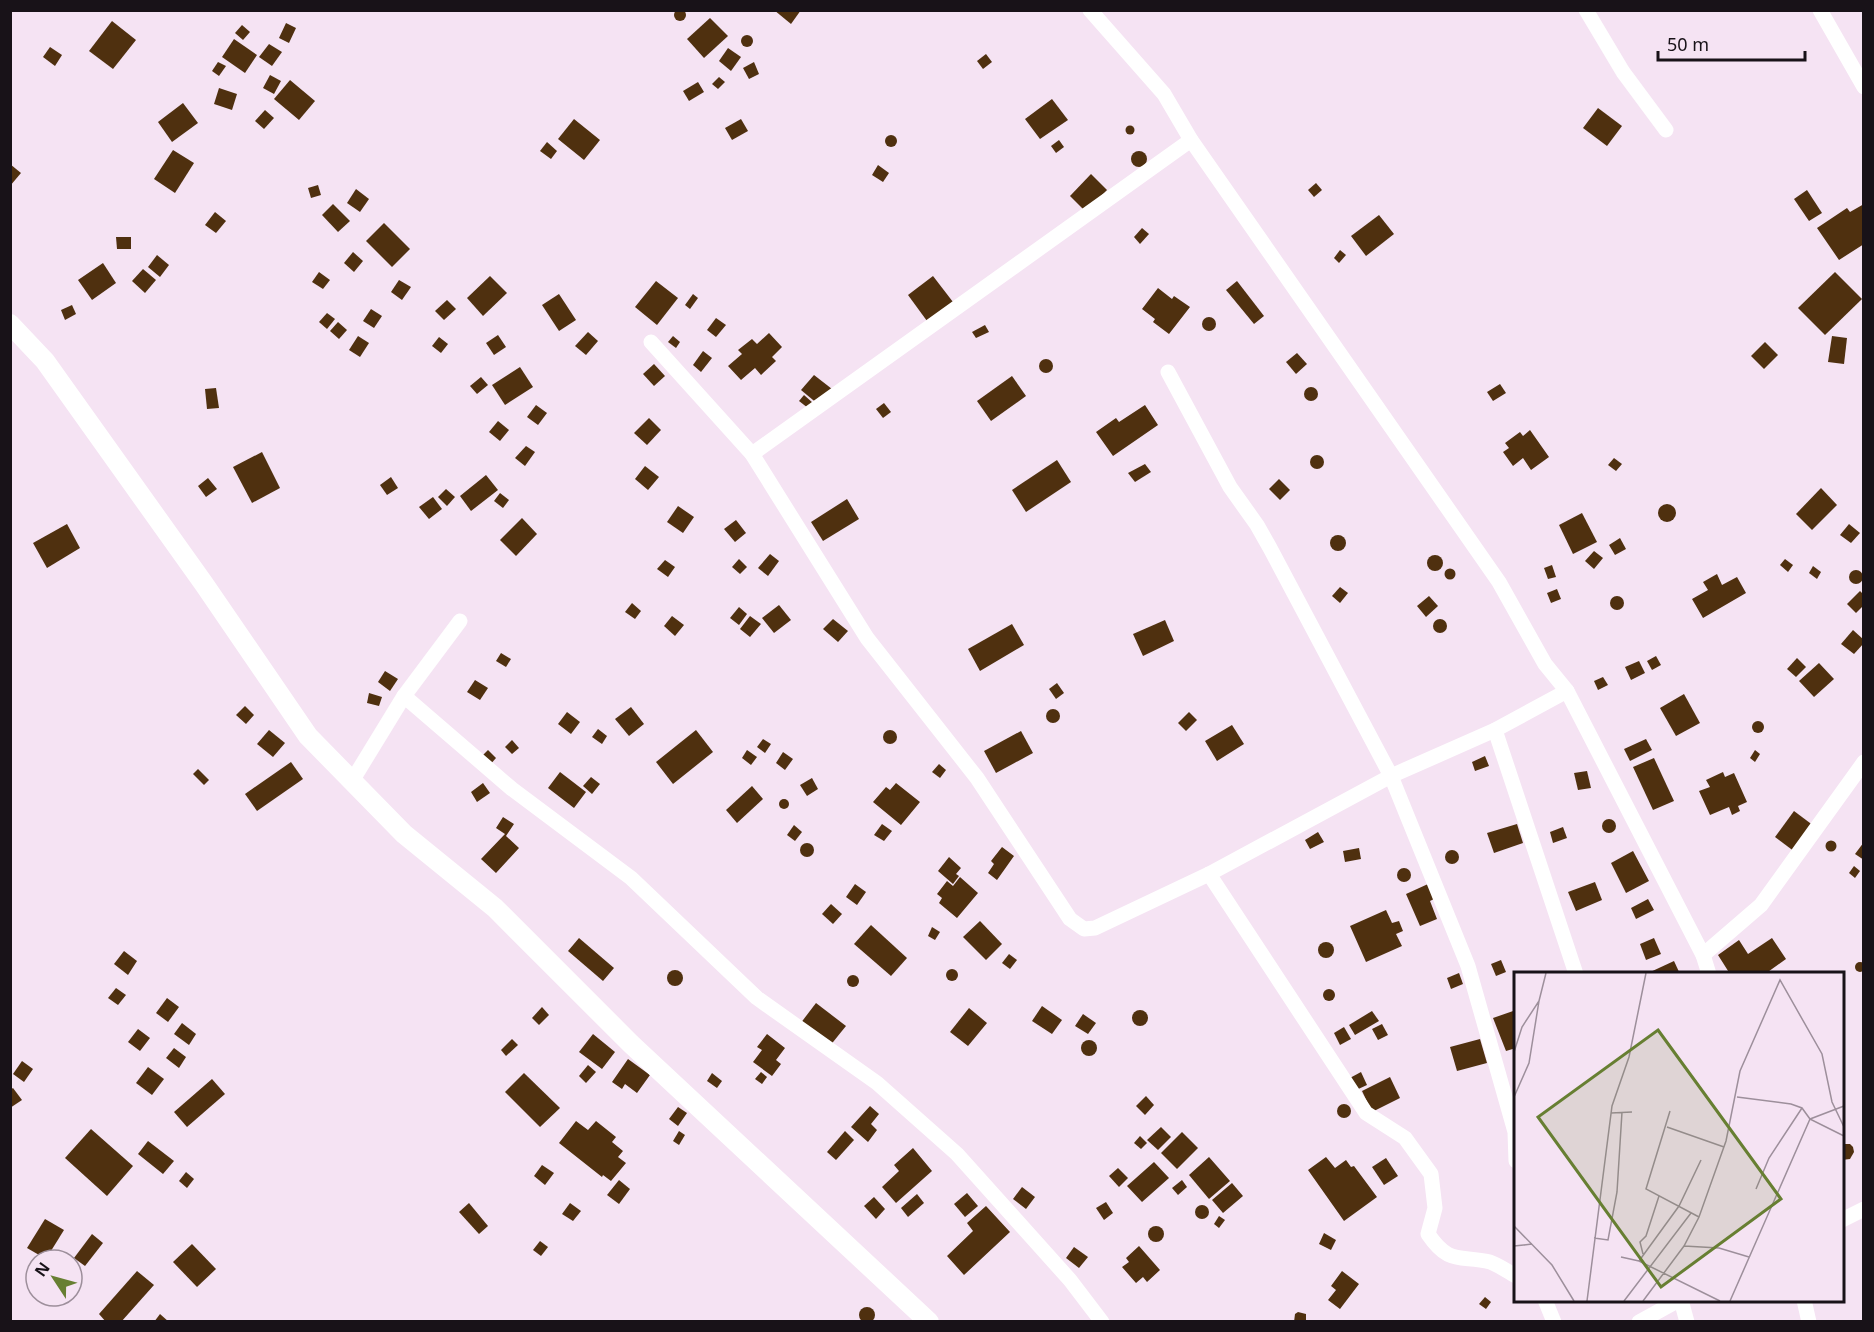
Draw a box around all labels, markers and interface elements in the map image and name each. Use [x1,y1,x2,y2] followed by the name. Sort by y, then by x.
[1658,24,1805,62] scale bar
[1667,32,1709,56] text: 50 m
[1514,972,1844,1302] inset map
[24,1248,84,1308] north arrow
[29,1257,55,1281] text: N

